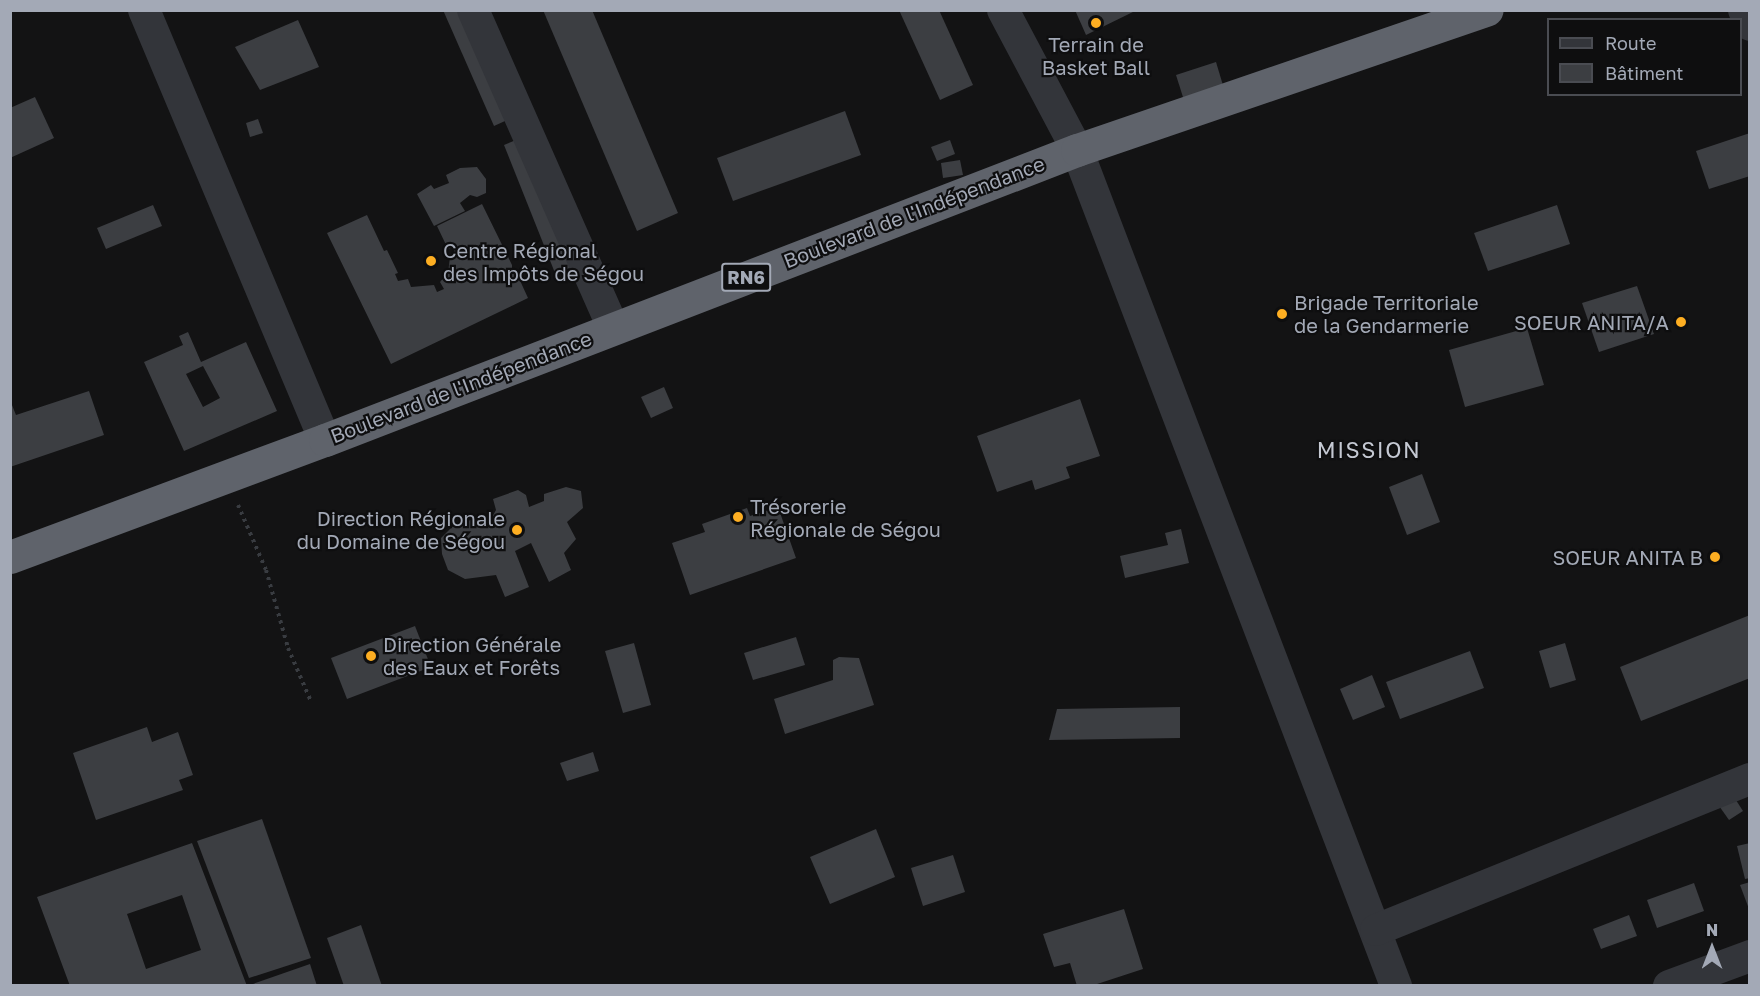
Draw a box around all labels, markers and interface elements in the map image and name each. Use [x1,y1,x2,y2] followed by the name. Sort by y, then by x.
[1089,16,1103,30] marker: Terrain de Basket Ball
[1547,18,1742,96] legend
[1605,32,1656,54] text: Route
[1042,33,1150,80] place label: Terrain de Basket Ball
[1605,62,1684,84] text: Bâtiment
[780,151,1048,273] street label: Boulevard de l'Indépendance
[443,238,644,285] place label: Centre Régional des Impôts de Ségou
[424,254,438,268] marker: Centre Régional des Impôts de Ségou
[720,262,771,292] road number: RN6
[1294,290,1478,337] place label: Brigade Territoriale de la Gendarmerie
[1275,307,1289,321] marker: Brigade Territoriale de la Gendarmerie
[1514,310,1669,334] place label: SOEUR ANITA/A
[1674,315,1688,329] marker: SOEUR ANITA/A
[327,326,595,448] street label: Boulevard de l'Indépendance
[1317,437,1421,463] district label: MISSION
[750,494,941,541] place label: Trésorerie Régionale de Ségou
[297,506,505,553] place label: Direction Régionale du Domaine de Ségou
[731,510,745,524] marker: Trésorerie Régionale de Ségou
[510,523,524,537] marker: Direction Régionale du Domaine de Ségou
[1553,545,1703,569] place label: SOEUR ANITA B
[1708,550,1722,564] marker: SOEUR ANITA B
[383,632,561,679] place label: Direction Générale des Eaux et Forêts
[364,649,378,663] marker: Direction Générale des Eaux et Forêts
[1682,918,1742,978] north arrow
[1706,920,1718,940] text: N

